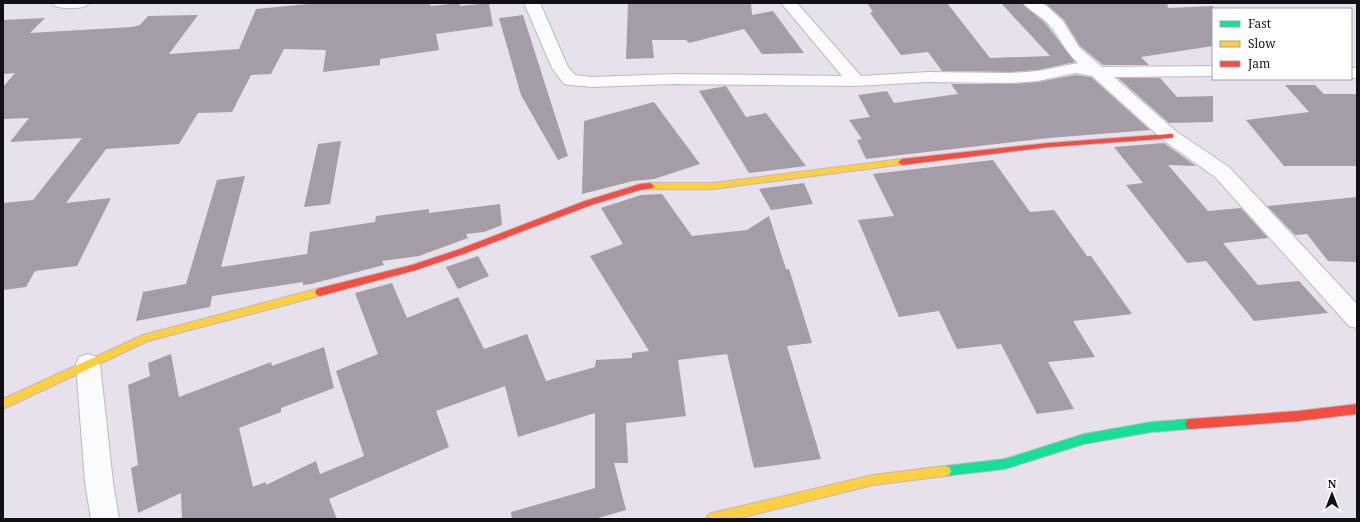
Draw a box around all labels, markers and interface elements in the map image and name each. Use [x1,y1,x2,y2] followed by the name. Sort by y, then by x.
[1212,8,1352,80] legend
[1248,15,1271,32] text: Fast
[1248,35,1276,52] text: Slow
[1247,55,1270,72] text: Jam
[1312,474,1352,514] north arrow
[1328,476,1337,491] text: N

